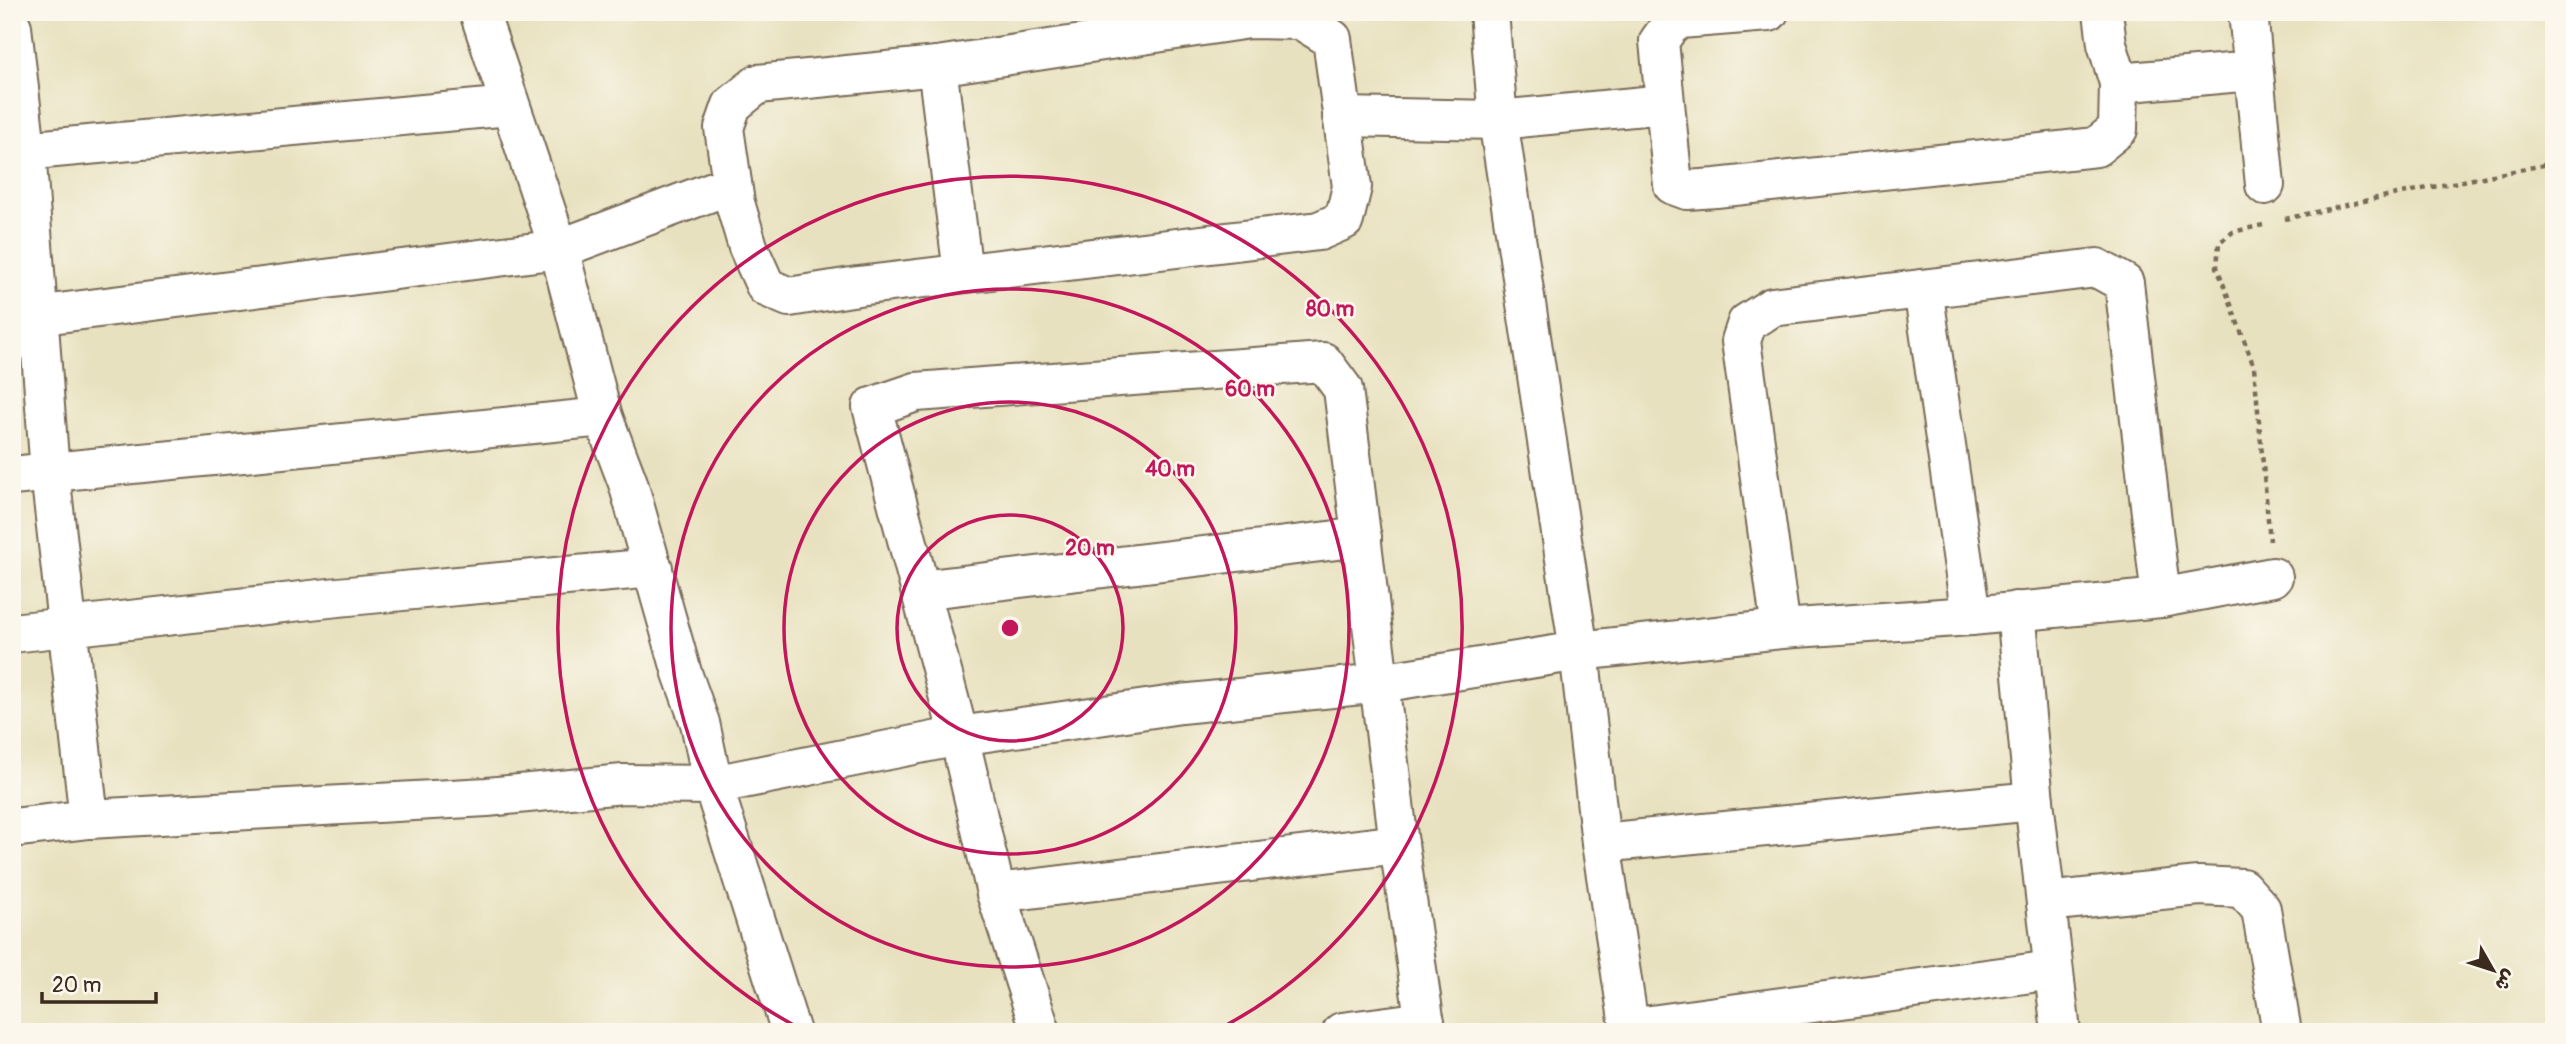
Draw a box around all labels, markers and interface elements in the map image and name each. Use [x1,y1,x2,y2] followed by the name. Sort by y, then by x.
[1306,296,1354,323] text: 80 m
[1225,376,1275,403] text: 60 m
[1145,456,1195,483] text: 40 m
[1065,535,1115,562] text: 20 m
[998,616,1022,640] centre of rings
[2458,936,2528,1006] north arrow
[42,960,156,1004] scale bar
[2489,964,2521,996] text: ش
[52,972,101,999] text: 20 m

